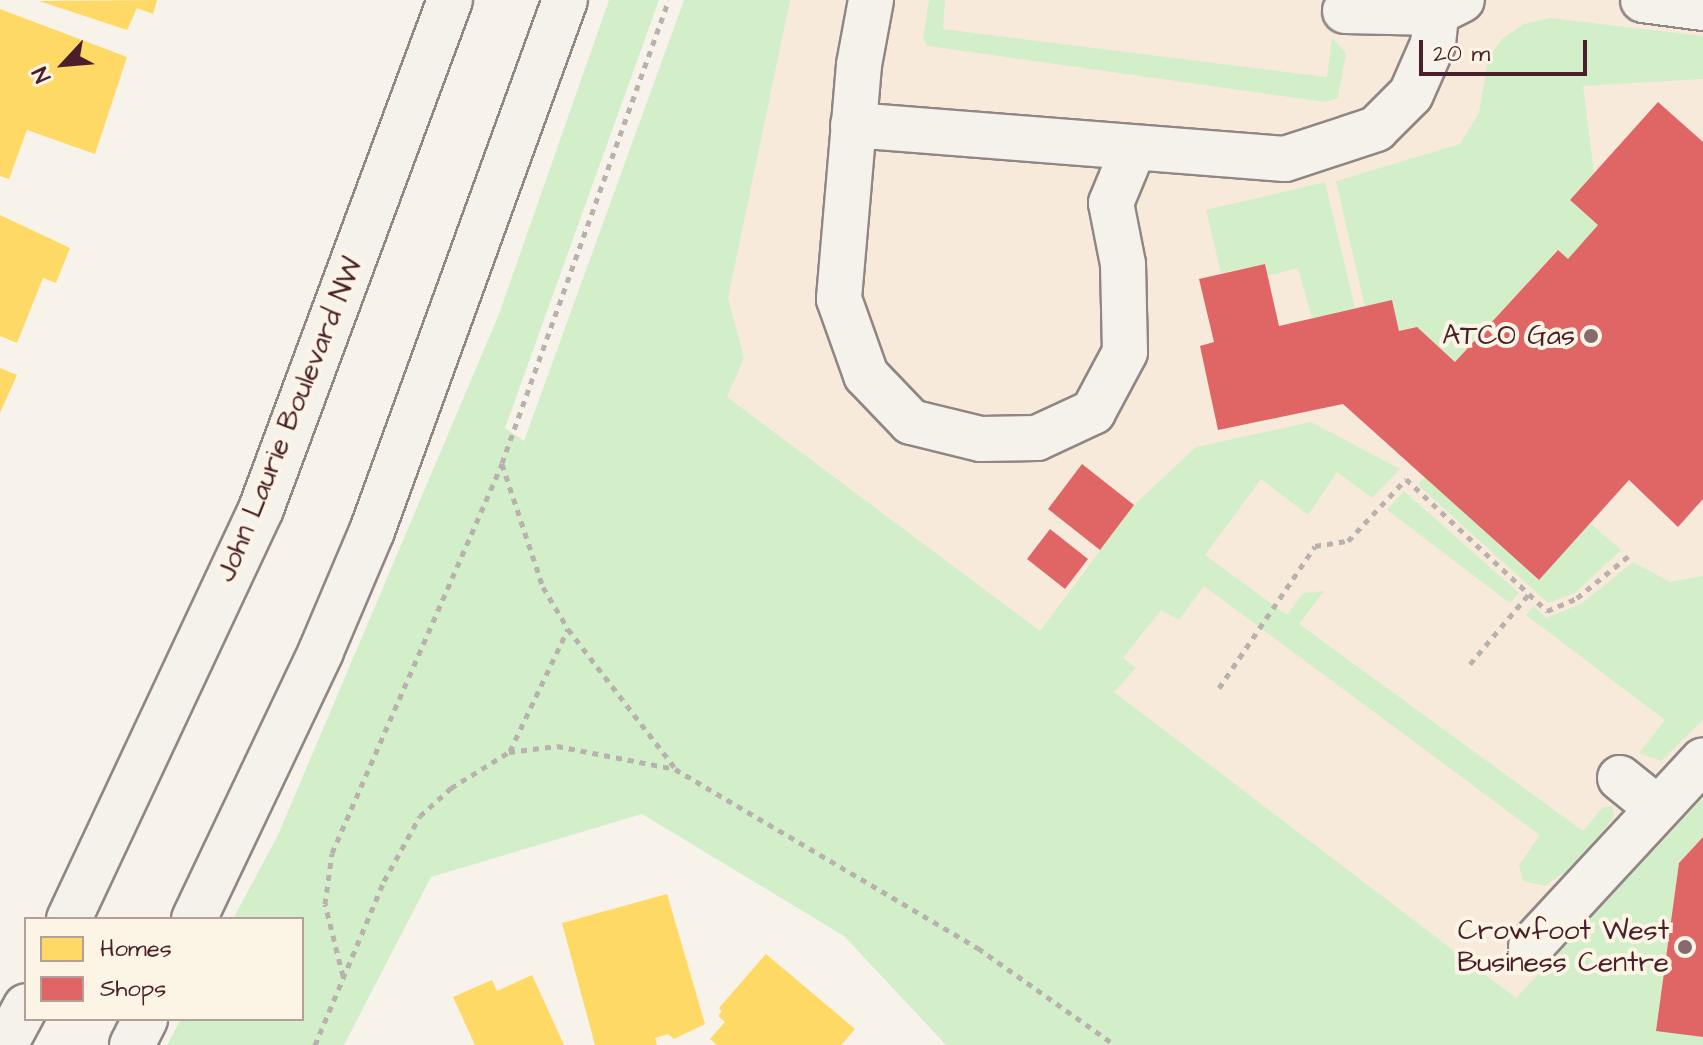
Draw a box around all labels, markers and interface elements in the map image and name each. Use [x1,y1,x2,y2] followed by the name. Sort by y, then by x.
[24,24,104,104] north arrow
[1423,24,1591,74] scale bar
[1433,37,1490,71] text: 20 m
[25,62,59,88] text: N
[209,253,371,587] street label: John Laurie Boulevard NW
[1442,319,1575,353] place label: ATCO Gas
[1582,327,1600,345] marker: ATCO Gas
[1457,914,1669,980] place label: Crowfoot West Business Centre
[24,917,304,1021] legend
[100,932,172,966] text: Homes
[1676,938,1694,956] marker: Crowfoot West Business Centre
[100,972,166,1006] text: Shops

